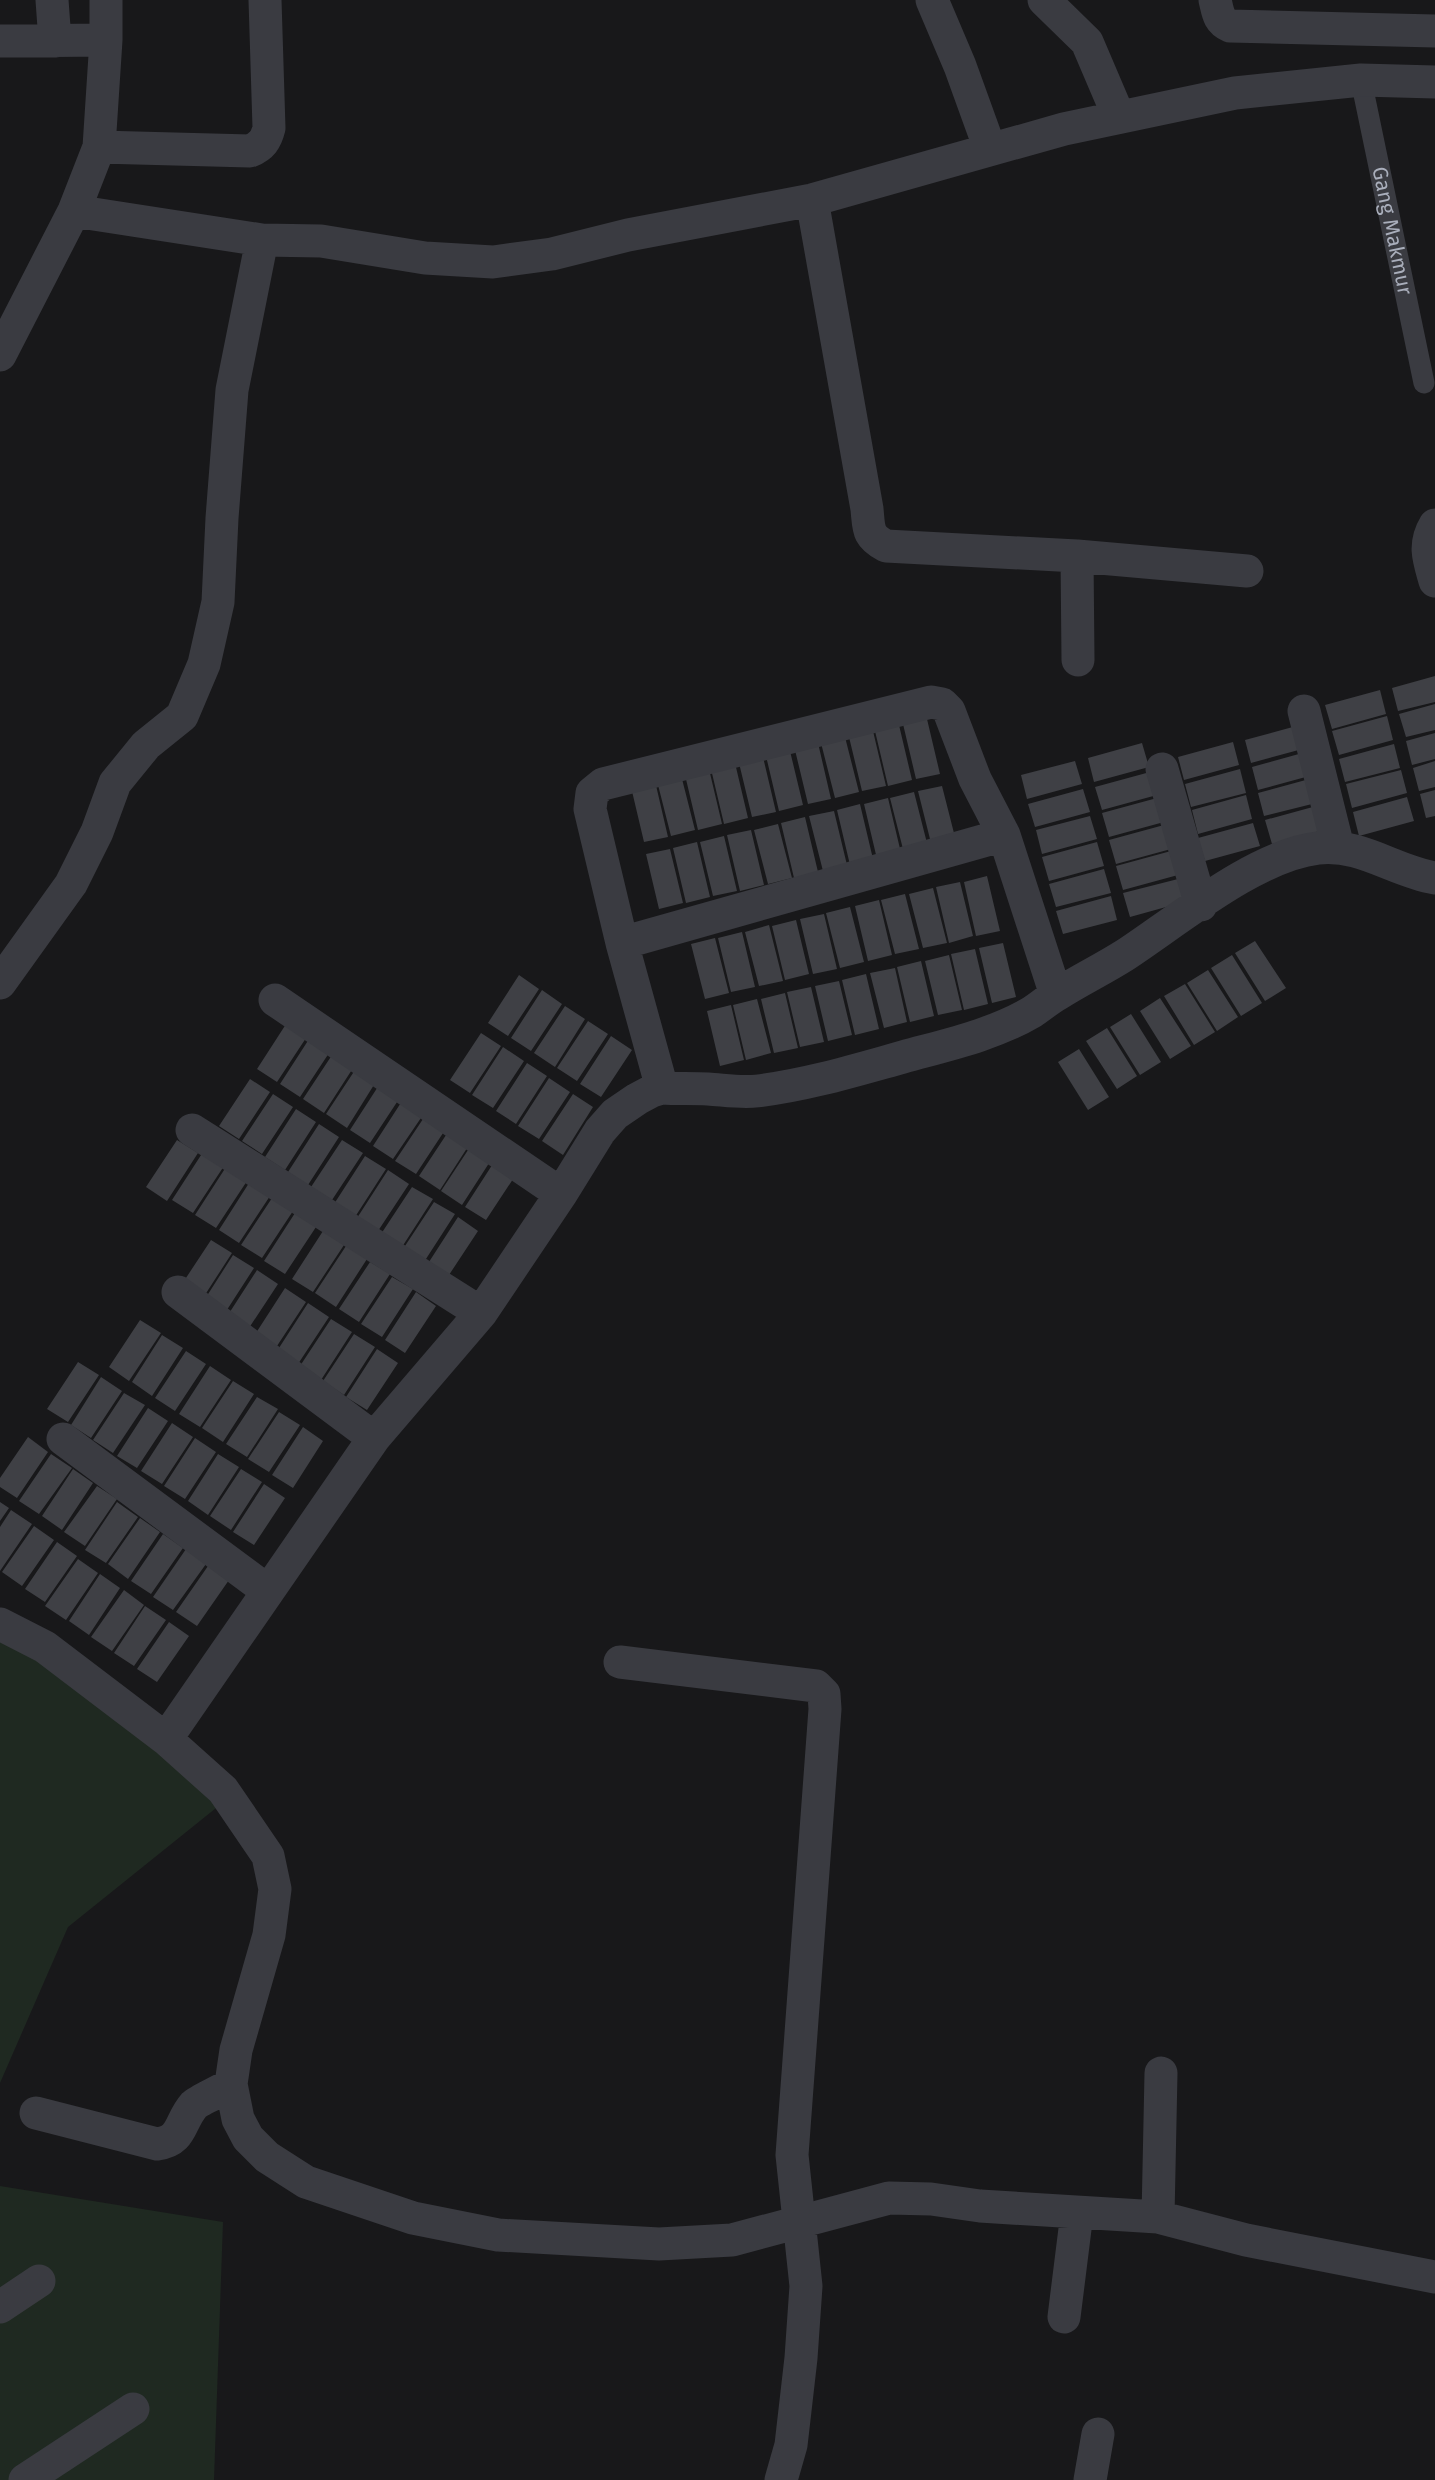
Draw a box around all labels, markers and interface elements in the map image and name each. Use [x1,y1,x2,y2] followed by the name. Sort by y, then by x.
[1366,164,1418,297] street label: Gang Makmur

